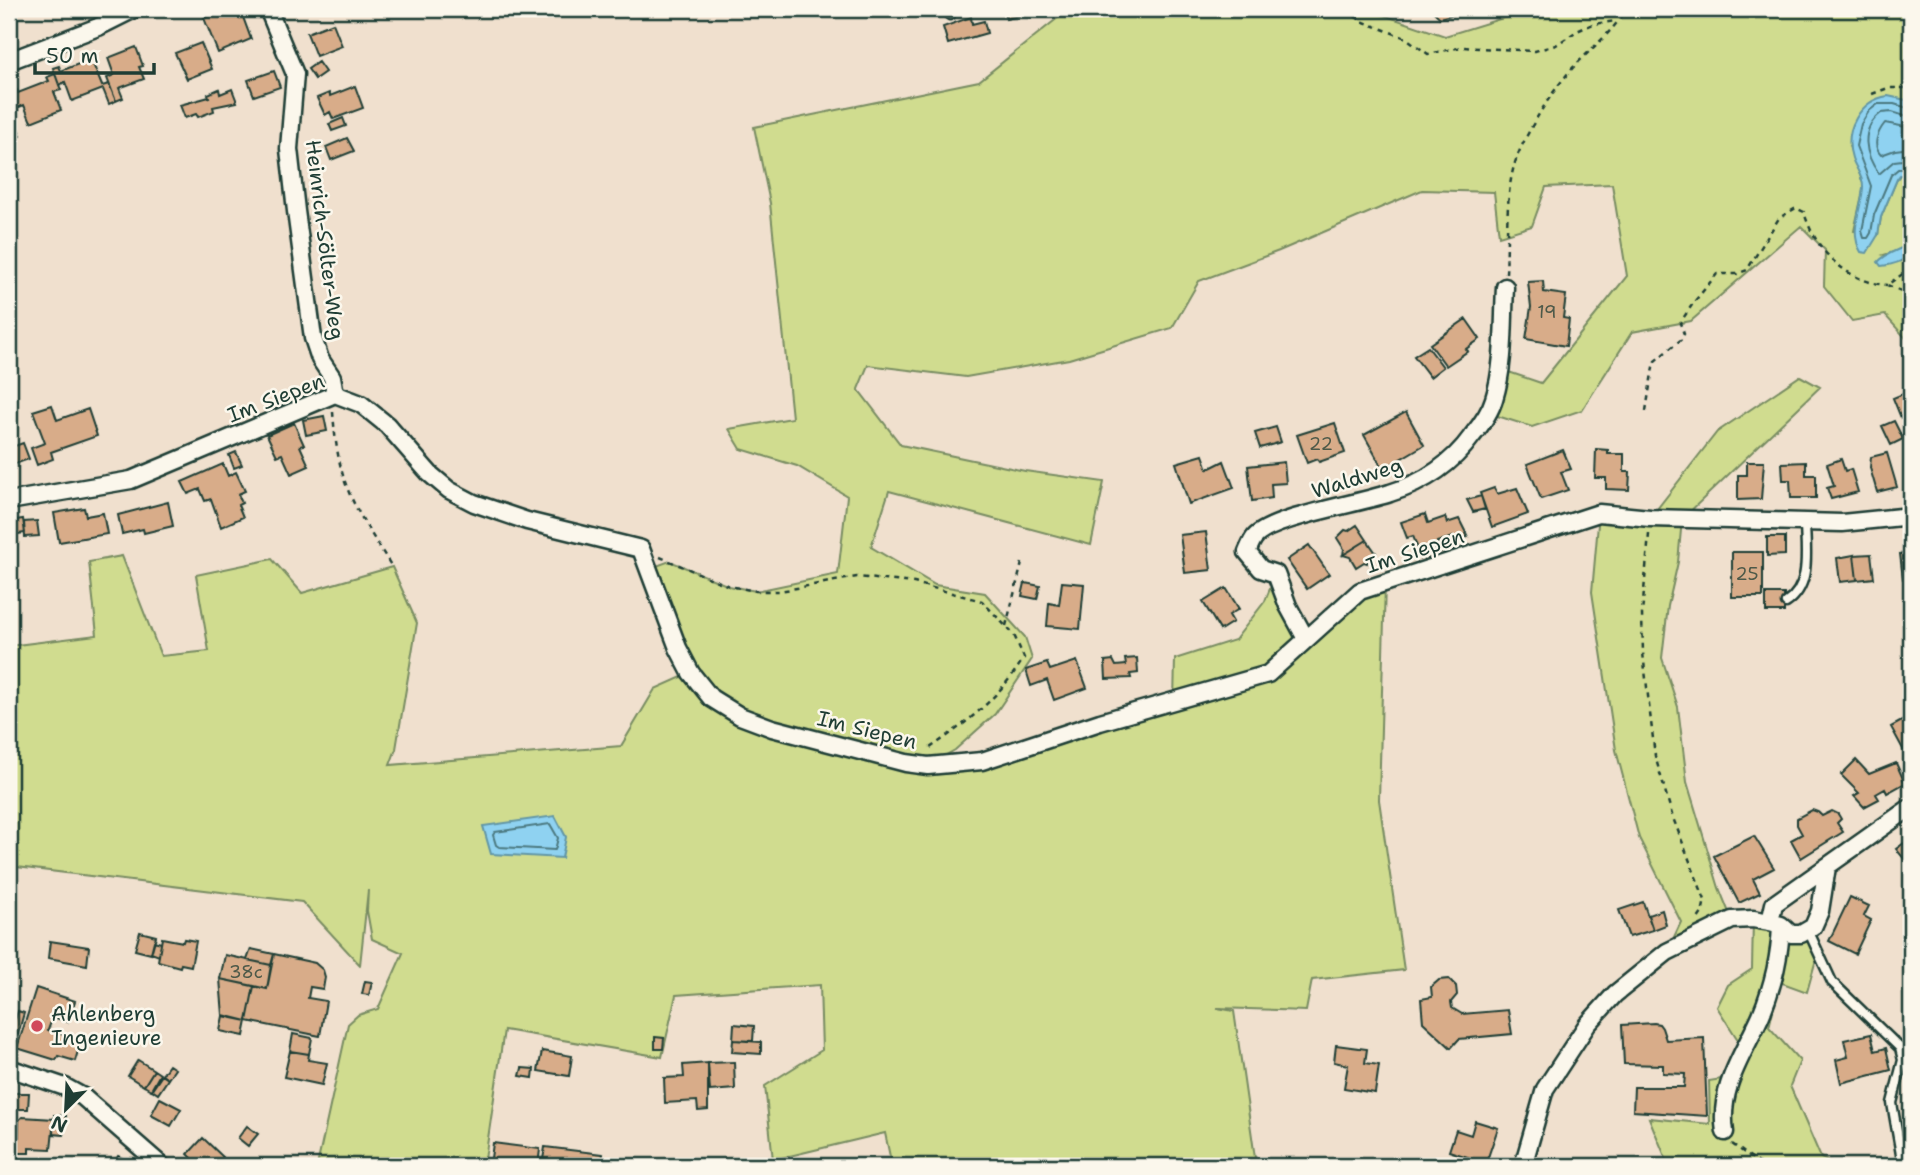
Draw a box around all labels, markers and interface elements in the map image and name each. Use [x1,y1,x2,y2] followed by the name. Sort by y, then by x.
[35,32,154,76] scale bar
[46,42,99,70] text: 50 m
[299,138,351,342] street label: Heinrich-Sölter-Weg
[1537,300,1557,324] house number: 19
[224,367,329,429] street label: Im Siepen
[1309,432,1333,456] house number: 22
[1308,451,1406,505] street label: Waldweg
[1362,522,1468,580] street label: Im Siepen
[1735,562,1759,586] house number: 25
[814,704,920,756] street label: Im Siepen
[229,960,263,984] house number: 38c
[51,1000,162,1052] place label: Ahlenberg Ingenieure
[29,1018,45,1034] marker: Ahlenberg Ingenieure
[32,1074,102,1144] north arrow
[47,1110,71,1139] text: N

